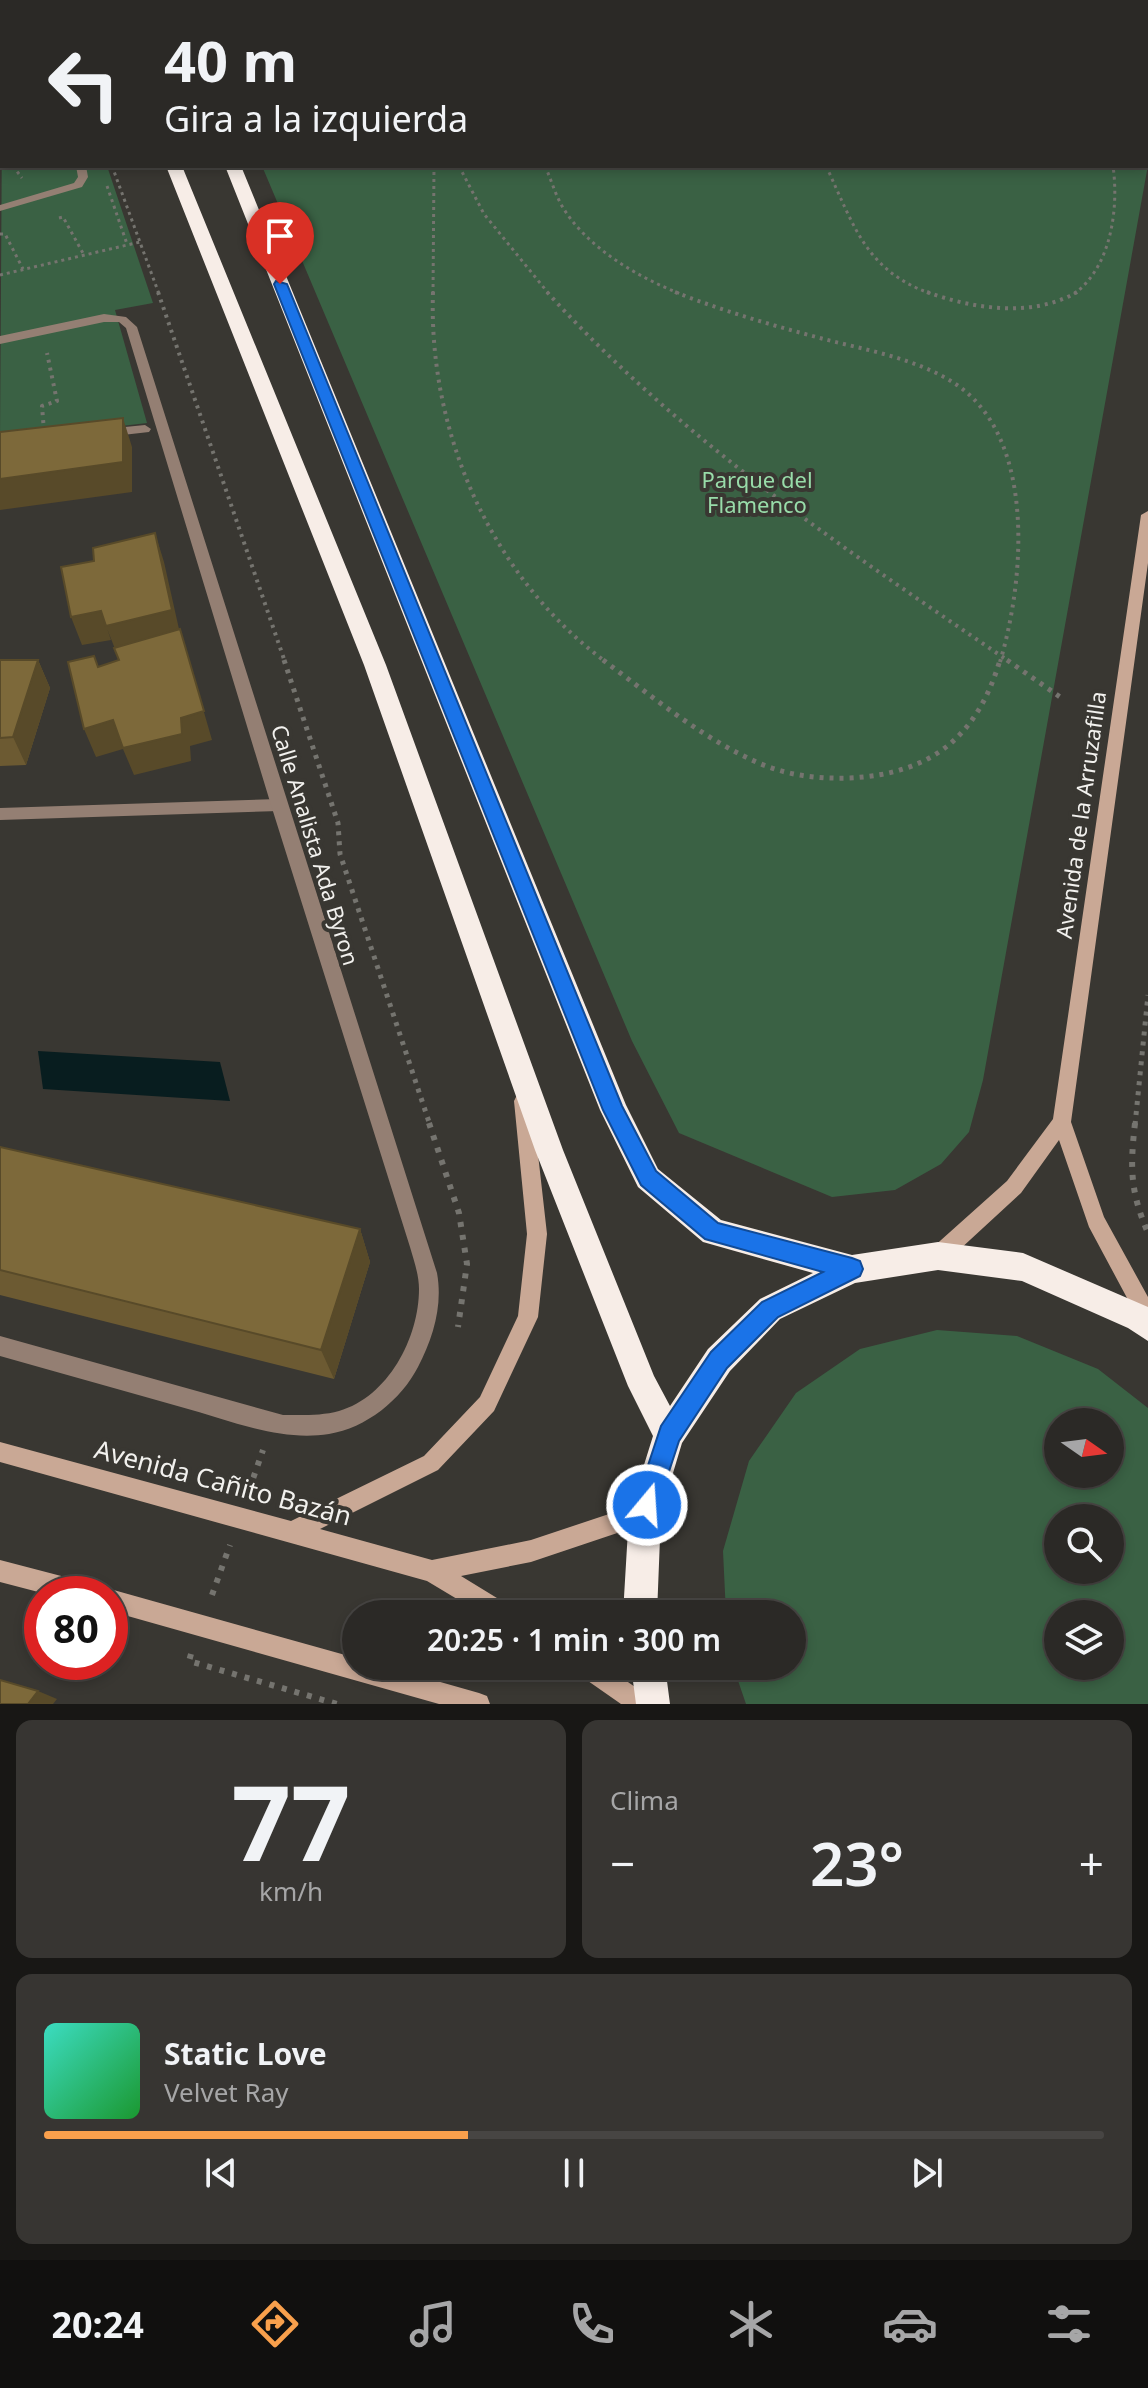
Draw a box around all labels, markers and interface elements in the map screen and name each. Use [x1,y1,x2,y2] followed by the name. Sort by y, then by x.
[164,22,297,98] text: 40 m
[32,32,136,136] icon: left
[164,94,468,143] text: Gira a la izquierda
[246,202,314,284] pin
[258,214,302,258] icon: arrive
[701,464,813,519] park label: Parque del Flamenco
[1048,689,1112,940] street label: Avenida de la Arruzafilla
[265,721,367,969] street label: Calle Analista Ada Byron
[1044,1408,1124,1488] north arrow
[1044,1408,1124,1680] map controls
[91,1430,356,1534] street label: Avenida Cañito Bazán
[605,1463,689,1547] position arrow
[1044,1504,1124,1584] button: search
[24,1576,128,1680] speed limit sign: 80
[1044,1600,1124,1680] button: layers
[427,1619,721,1660] text: 20:25 · 1 min · 300 m
[232,1750,350,1891] text: 77
[610,1782,679,1818] text: Clima
[810,1822,904,1904] text: 23°
[610,1833,635,1893] text: −
[1079,1833,1104,1893] text: +
[259,1873,323,1909] text: km/h
[164,2033,327,2074] text: Static Love
[164,2074,289,2110] text: Velvet Ray
[199,2151,243,2195] icon: previous
[552,2151,596,2195] icon: pause
[905,2151,949,2195] icon: next
[247,2296,303,2352] icon: directions
[405,2296,461,2352] icon: music
[564,2296,620,2352] icon: phone
[723,2296,779,2352] icon: climate
[882,2296,938,2352] icon: car
[1041,2296,1097,2352] icon: filters
[51,2300,144,2349] text: 20:24

